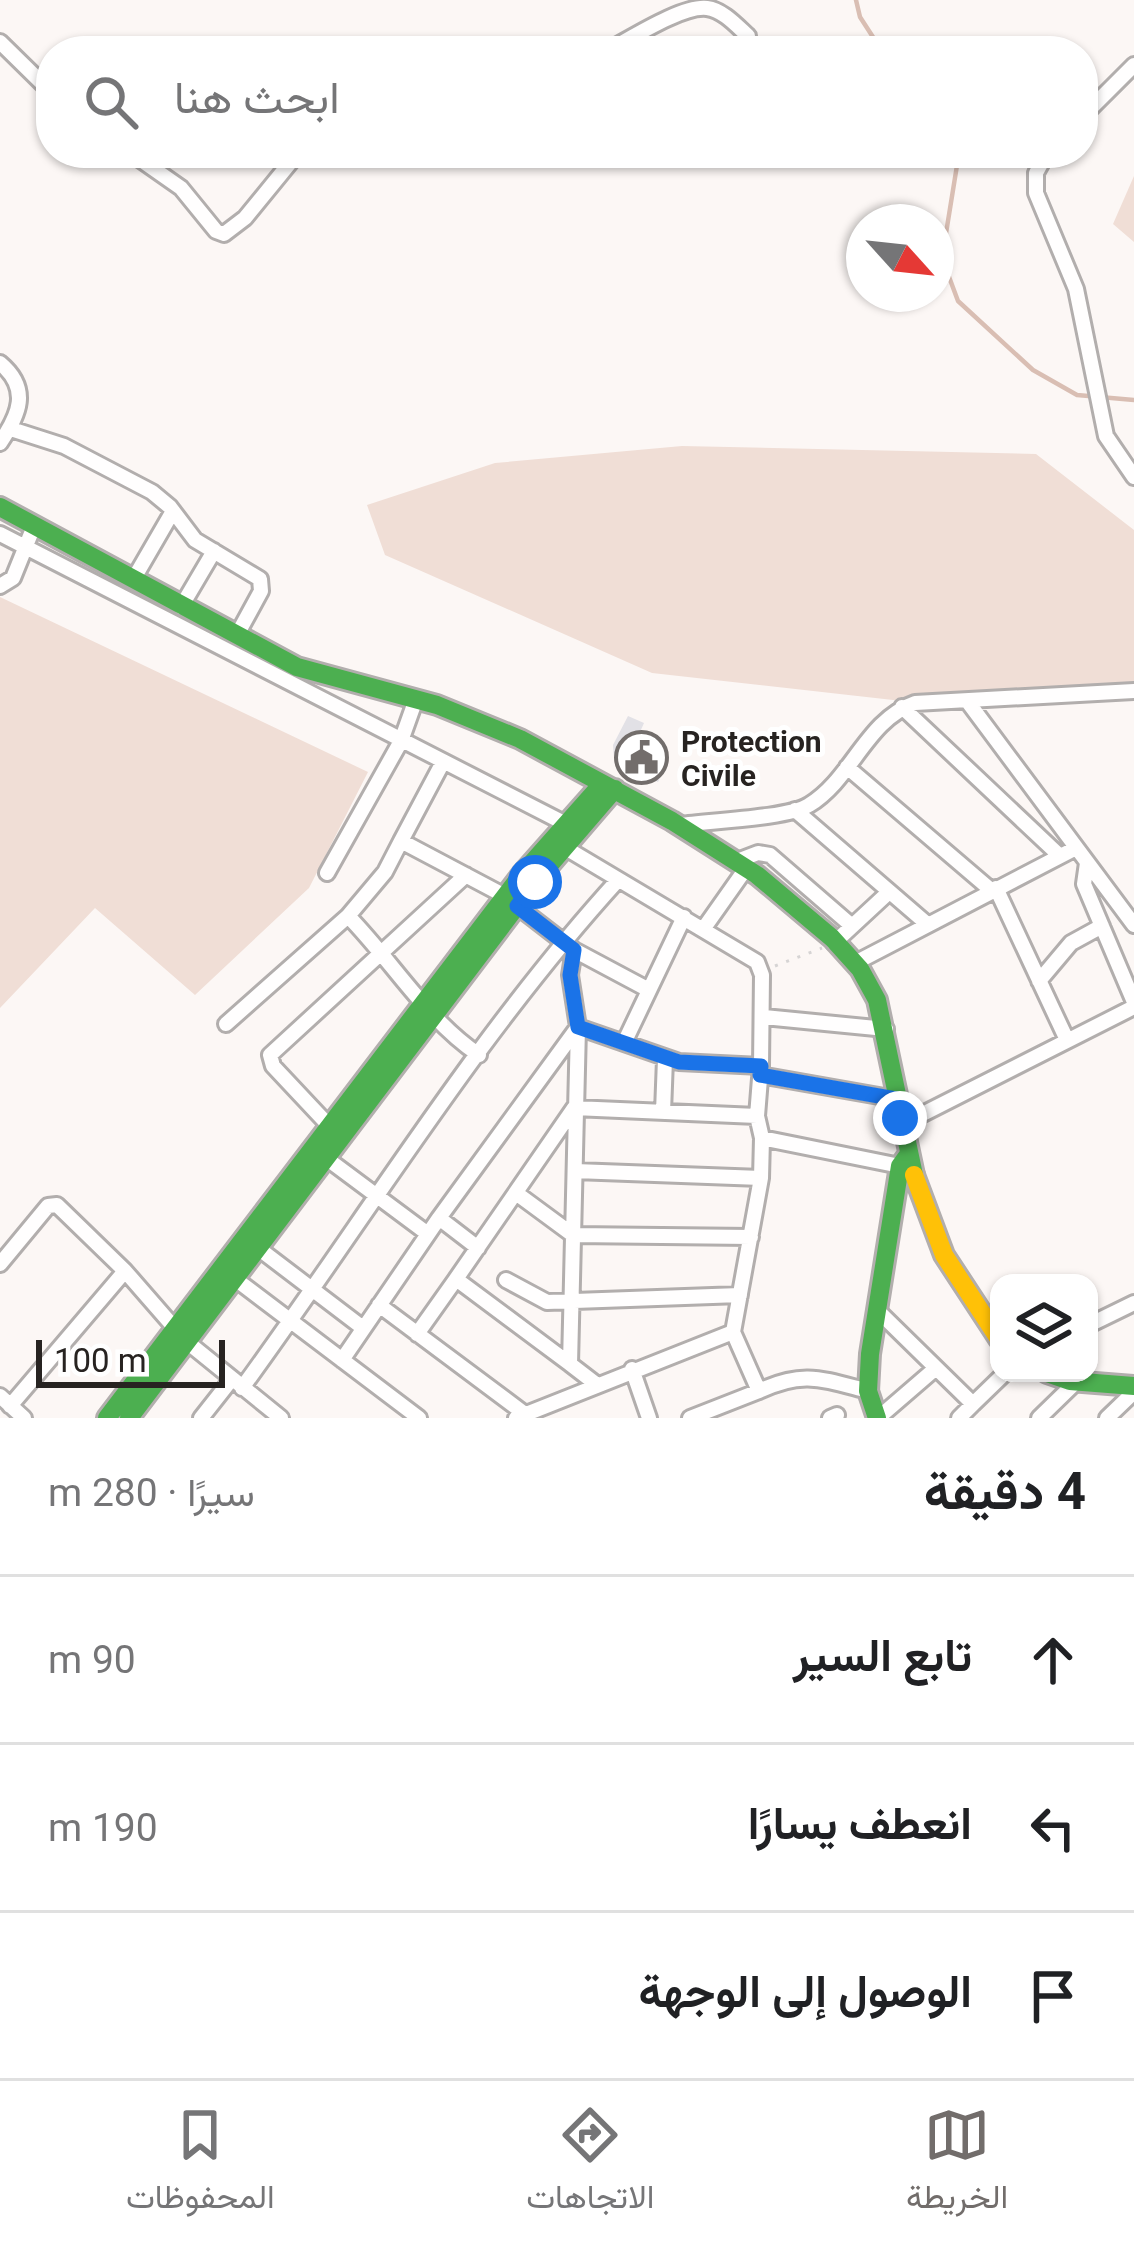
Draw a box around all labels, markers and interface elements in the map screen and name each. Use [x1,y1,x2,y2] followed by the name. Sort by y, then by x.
[36,36,1098,168] search box
[78,69,144,135] icon: search
[174,71,340,124] text: ابحث هنا
[846,204,954,312] north arrow
[681,724,822,793] place label: Protection Civile
[614,730,670,786] public building icon: Protection Civile
[508,855,562,909] route start
[873,1091,927,1145] route end
[990,1274,1098,1382] map controls
[990,1274,1098,1382] button: layers
[36,1334,225,1387] scale bar
[54,1341,147,1380] text: 100 m
[924,1462,1086,1521] text: 4 دقيقة
[48,1470,255,1516] text: سيرًا · 280 m
[1020,1627,1086,1693] icon: ahead
[793,1629,972,1682] text: تابع السير
[48,1637,136,1683] text: 90 m
[1020,1795,1086,1861] icon: left
[748,1797,972,1850] text: انعطف يسارًا
[48,1805,158,1851] text: 190 m
[1020,1963,1086,2029] icon: arrive
[639,1965,972,2018] text: الوصول إلى الوجهة
[126,2102,275,2226] tab: المحفوظات
[526,2102,654,2226] tab: الاتجاهات
[906,2102,1008,2226] tab: الخريطة

